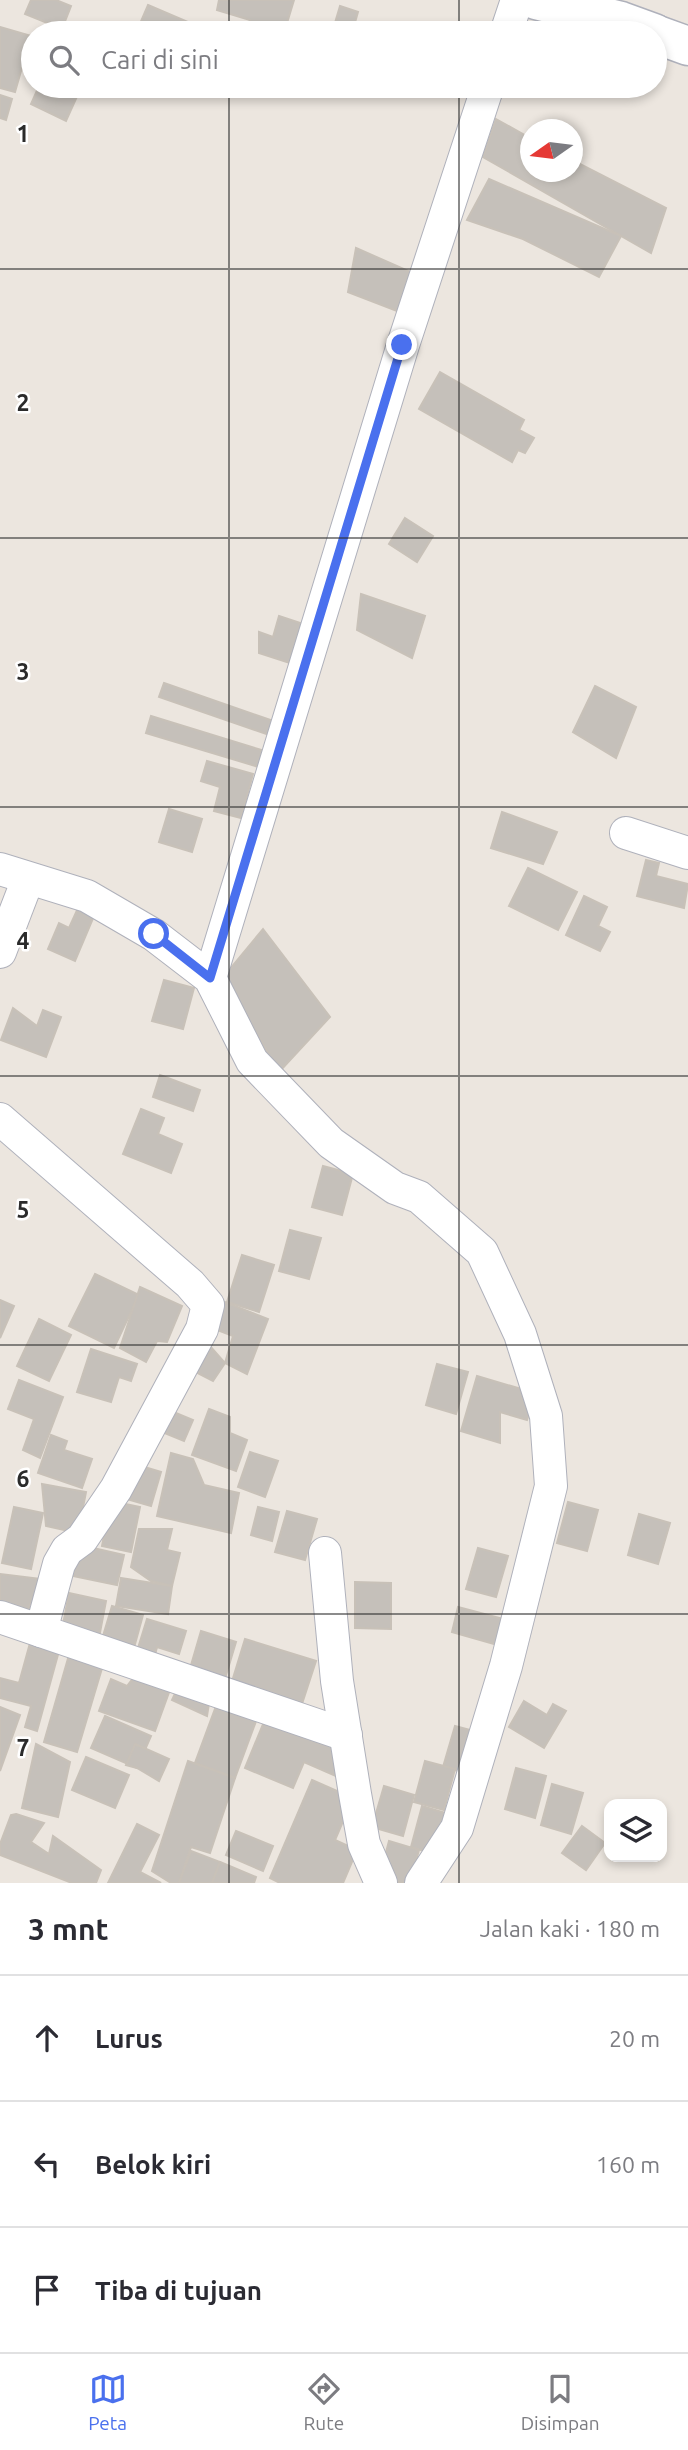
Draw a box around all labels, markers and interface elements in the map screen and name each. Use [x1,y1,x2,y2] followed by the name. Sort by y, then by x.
[21,21,667,98] search box
[45,41,83,79] icon: search
[101,45,219,74] text: Cari di sini
[520,119,583,182] north arrow
[17,121,29,146] text: 1
[386,329,417,360] route end
[17,390,29,415] text: 2
[17,659,29,684] text: 3
[138,918,169,949] route start
[17,928,30,953] text: 4
[17,1197,29,1222] text: 5
[17,1466,30,1491] text: 6
[17,1735,29,1760] text: 7
[604,1799,667,1862] map controls
[604,1799,667,1862] button: layers
[28,1912,108,1946] text: 3 mnt
[480,1916,660,1941] text: Jalan kaki · 180 m
[28,2019,66,2057] icon: ahead
[95,2024,163,2053] text: Lurus
[609,2026,660,2051] text: 20 m
[28,2145,66,2183] icon: left
[95,2150,211,2179] text: Belok kiri
[596,2152,660,2177] text: 160 m
[28,2271,66,2309] icon: arrive
[95,2276,262,2305] text: Tiba di tujuan
[88,2370,127,2434] tab: Peta
[304,2370,344,2434] tab: Rute
[521,2370,600,2434] tab: Disimpan

